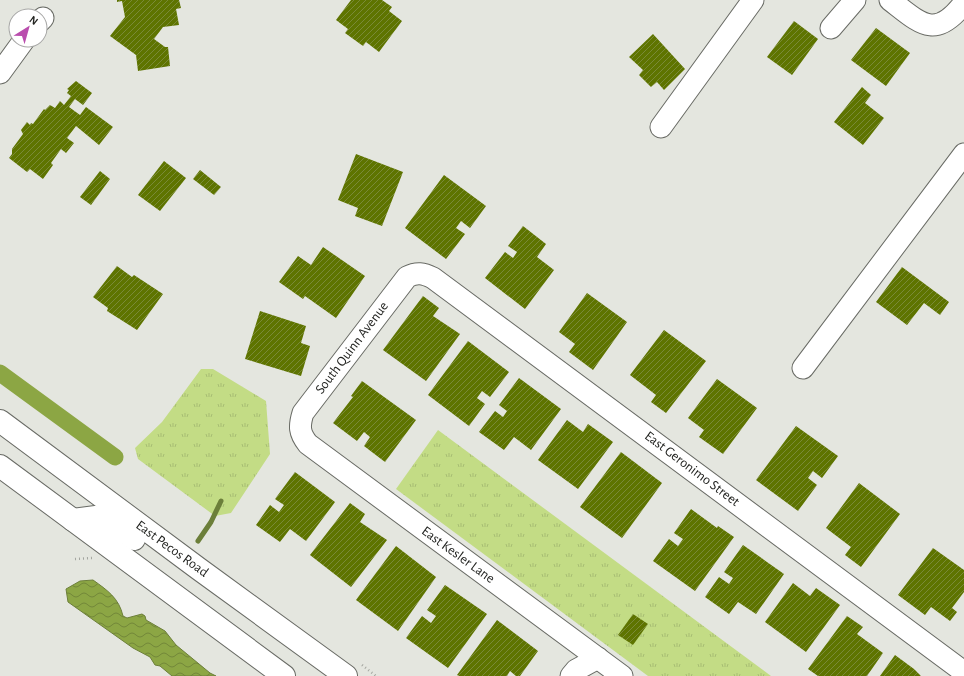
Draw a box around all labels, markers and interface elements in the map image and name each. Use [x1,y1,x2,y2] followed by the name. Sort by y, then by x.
[8,8,48,48] north arrow
[27,14,40,27] text: N
[313,299,391,397] street label: South Quinn Avenue
[642,429,742,509] street label: East Geronimo Street
[133,518,211,580] street label: East Pecos Road
[419,524,497,586] street label: East Kesler Lane

